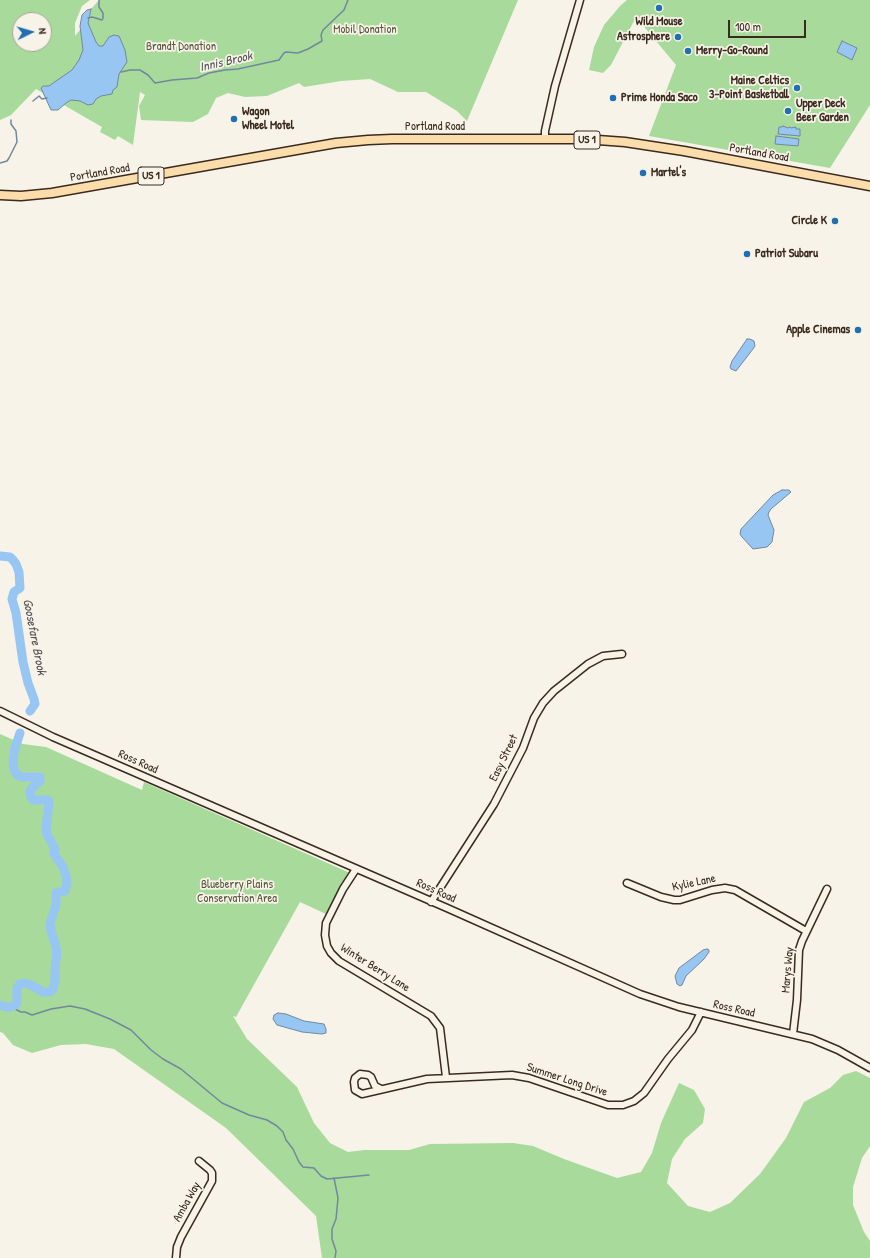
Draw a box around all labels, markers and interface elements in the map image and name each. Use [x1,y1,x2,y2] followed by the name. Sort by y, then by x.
[654,3,664,13] marker: Wild Mouse
[12,12,52,52] north arrow
[730,12,808,38] scale bar
[636,15,682,29] place label: Wild Mouse
[735,18,761,35] text: 100 m
[333,23,397,37] park label: Mobil Donation
[36,28,50,35] text: N
[617,30,670,44] place label: Astrosphere
[673,32,683,42] marker: Astrosphere
[146,40,216,54] park label: Brandt Donation
[696,44,768,58] place label: Merry-Go-Round
[683,46,693,56] marker: Merry-Go-Round
[198,48,254,76] water label: Innis Brook
[709,74,789,102] place label: Maine Celtics 3-Point Basketball
[792,83,802,93] marker: Maine Celtics 3-Point Basketball
[621,91,697,105] place label: Prime Honda Saco
[608,93,618,103] marker: Prime Honda Saco
[796,97,849,125] place label: Upper Deck Beer Garden
[242,105,294,133] place label: Wagon Wheel Motel
[783,106,793,116] marker: Upper Deck Beer Garden
[229,114,239,124] marker: Wagon Wheel Motel
[405,120,465,134] street label: Portland Road
[574,131,600,149] road number: US 1
[728,141,790,165] street label: Portland Road
[69,161,131,185] street label: Portland Road
[651,166,686,180] place label: Martel's
[138,167,164,185] road number: US 1
[638,168,648,178] marker: Martel's
[791,214,827,228] place label: Circle K
[830,216,840,226] marker: Circle K
[755,247,818,261] place label: Patriot Subaru
[742,249,752,259] marker: Patriot Subaru
[786,323,850,337] place label: Apple Cinemas
[853,325,863,335] marker: Apple Cinemas
[19,598,49,676] water label: Goosefare Brook
[486,732,522,784] street label: Easy Street
[116,747,160,777] street label: Ross Road
[671,871,717,895] street label: Kylie Lane
[414,876,458,906] street label: Ross Road
[197,878,277,906] park label: Blueberry Plains Conservation Area
[338,941,412,995] street label: Winter Berry Lane
[779,946,797,994] street label: Marys Way
[712,997,756,1021] street label: Ross Road
[525,1060,609,1100] street label: Summer Long Drive
[170,1179,204,1225] street label: Amba Way

